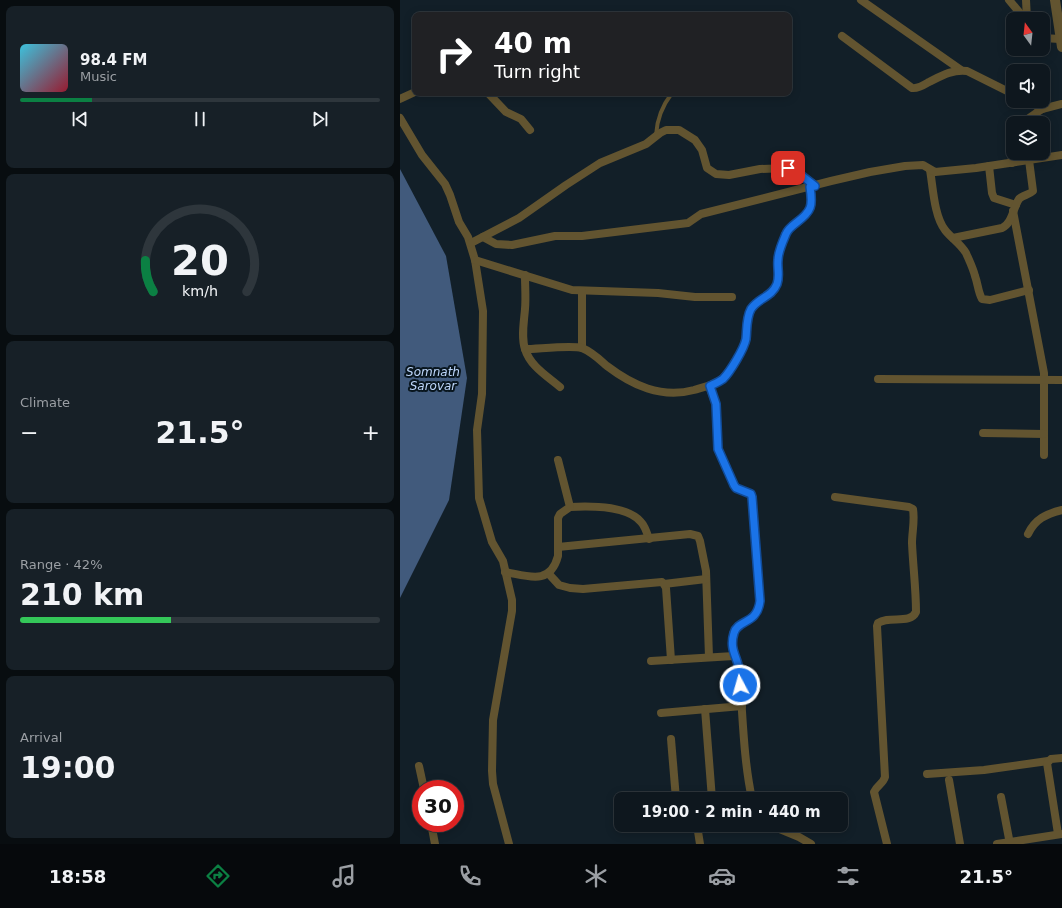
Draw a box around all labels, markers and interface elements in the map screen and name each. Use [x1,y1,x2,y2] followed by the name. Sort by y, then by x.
[1006,12,1050,56] north arrow
[1006,12,1050,160] map controls
[494,27,572,60] text: 40 m
[428,28,480,80] icon: right
[80,51,147,69] text: 98.4 FM
[494,61,580,82] text: Turn right
[1006,64,1050,108] button: sound
[80,69,117,84] text: Music
[69,108,91,130] icon: previous
[189,108,211,130] icon: pause
[309,108,331,130] icon: next
[1006,116,1050,160] button: layers
[771,151,805,185] pin
[777,157,799,179] icon: arrive
[171,236,229,285] text: 20
[182,283,218,299] text: km/h
[406,365,460,393] water label: Somnath Sarovar
[20,395,70,410] text: Climate
[155,415,245,450] text: 21.5°
[20,420,38,445] text: −
[362,420,380,445] text: +
[20,557,103,572] text: Range · 42%
[20,577,144,612] text: 210 km
[719,664,761,706] position arrow
[20,730,62,745] text: Arrival
[20,750,116,785] text: 19:00
[412,780,464,832] speed limit sign: 30
[641,803,821,821] text: 19:00 · 2 min · 440 m
[204,862,232,890] icon: directions
[330,862,358,890] icon: music
[456,862,484,890] icon: phone
[582,862,610,890] icon: climate
[708,862,736,890] icon: car
[834,862,862,890] icon: filters
[49,866,106,887] text: 18:58
[960,866,1013,887] text: 21.5°

